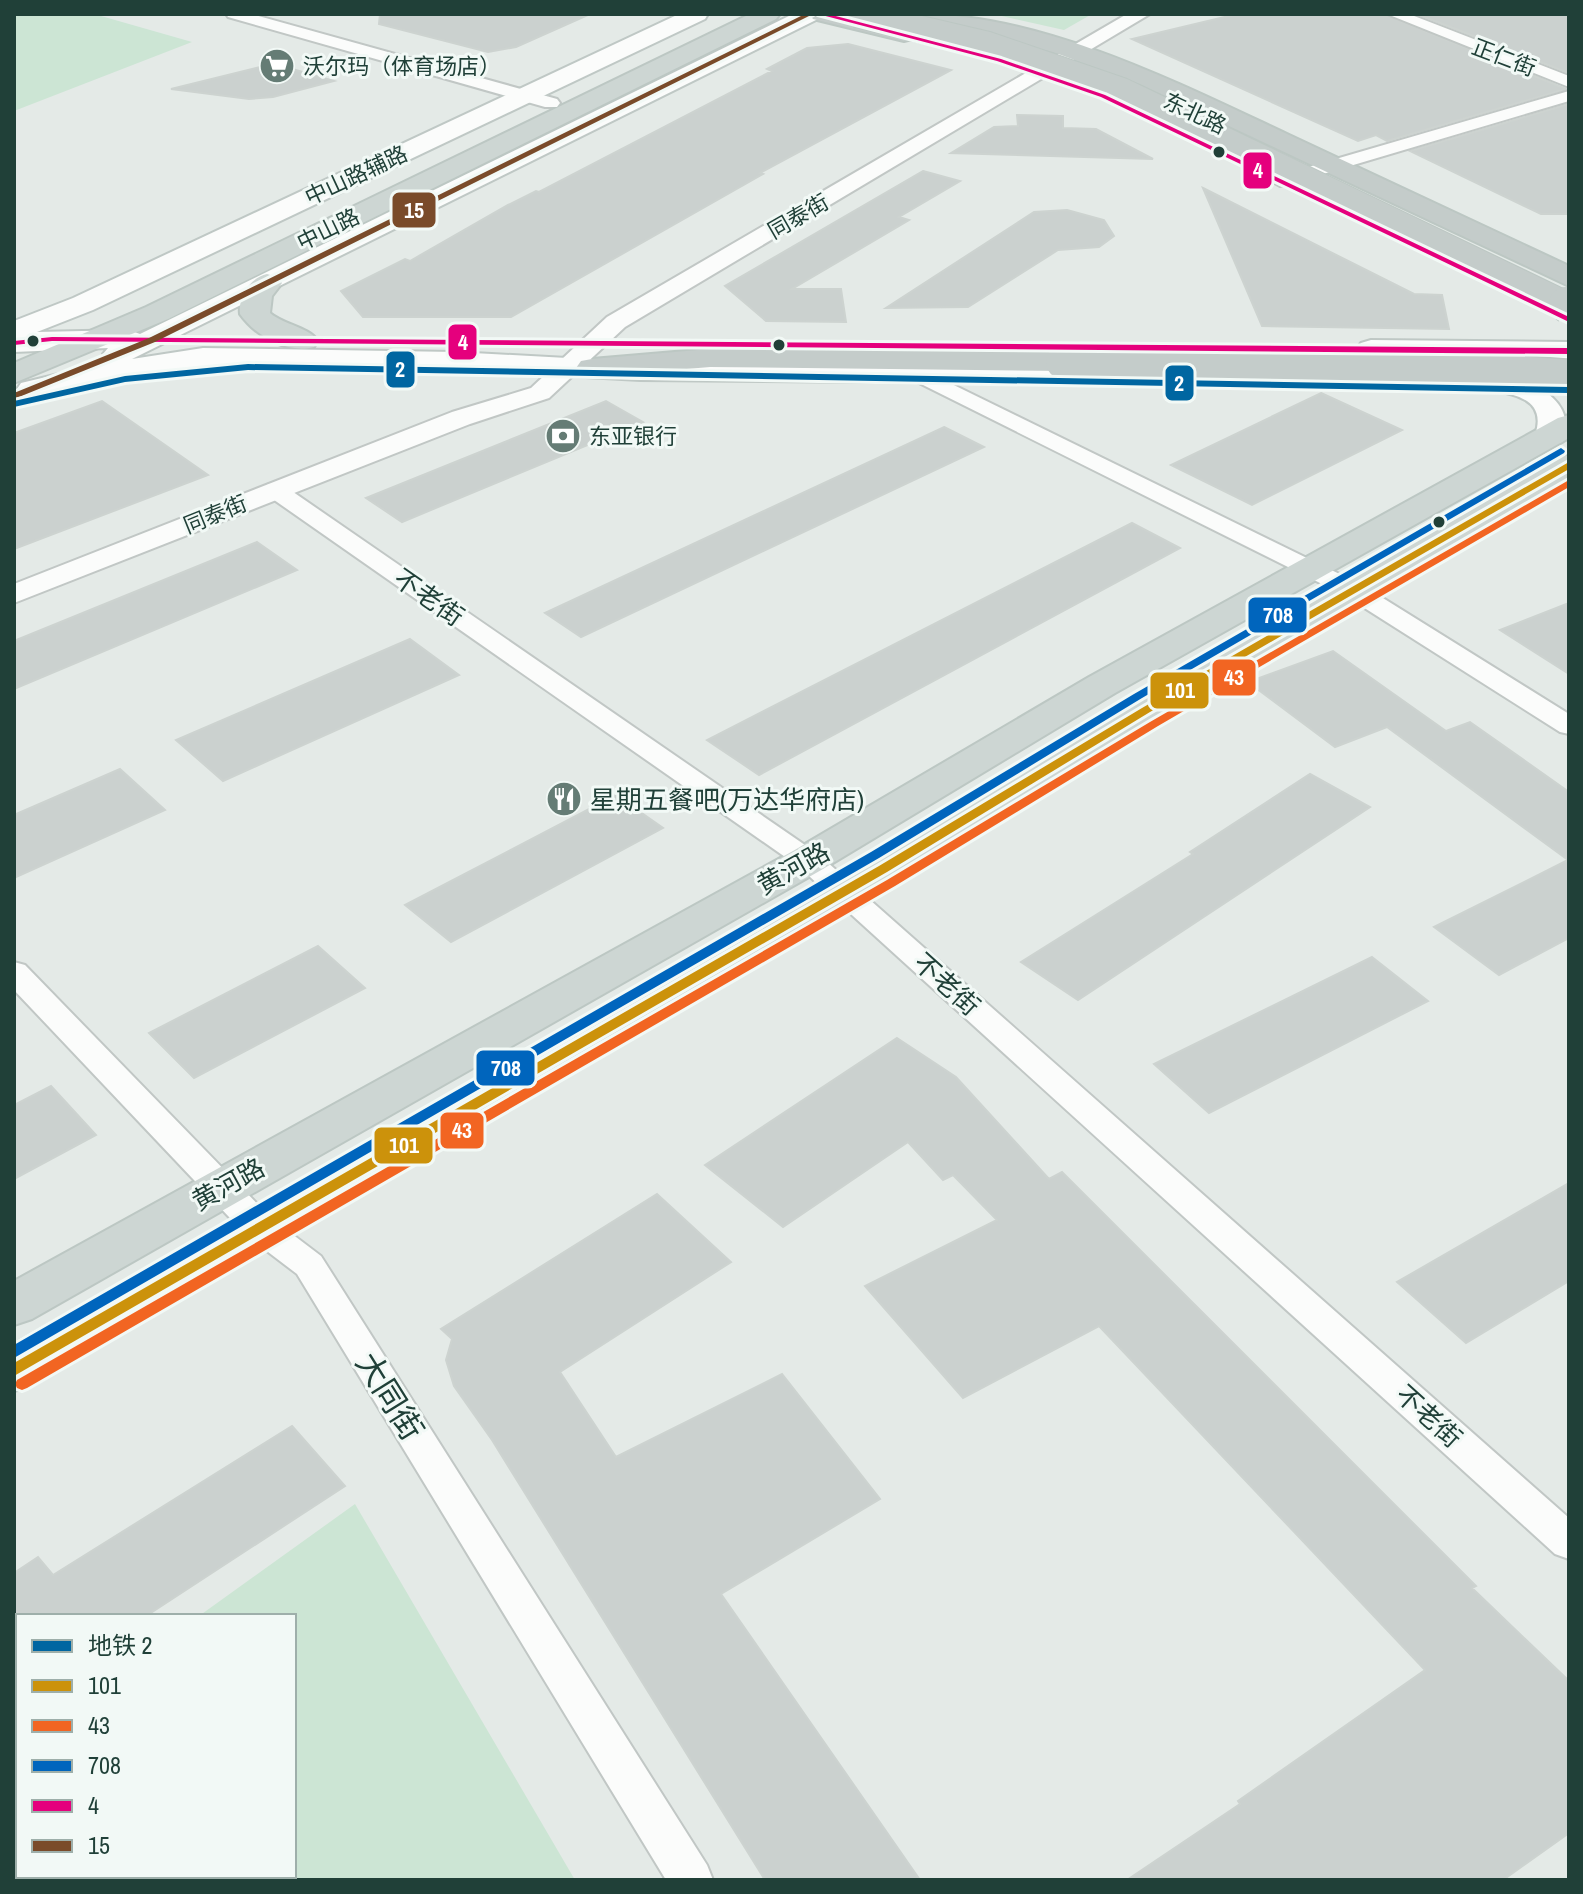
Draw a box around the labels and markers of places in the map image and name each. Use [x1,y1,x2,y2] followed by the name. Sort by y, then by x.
[258,47,296,85] supermarket icon: 沃尔玛（体育场店）
[303,51,501,81] place label: 沃尔玛（体育场店）
[1211,144,1227,160] unlabelled marker
[25,333,41,349] unlabelled marker
[771,337,787,353] unlabelled marker
[544,417,582,455] bank icon: 东亚银行
[589,421,677,451] place label: 东亚银行
[1431,514,1447,530] unlabelled marker
[545,780,583,818] restaurant icon: 星期五餐吧(万达华府店)
[590,782,864,817] place label: 星期五餐吧(万达华府店)

